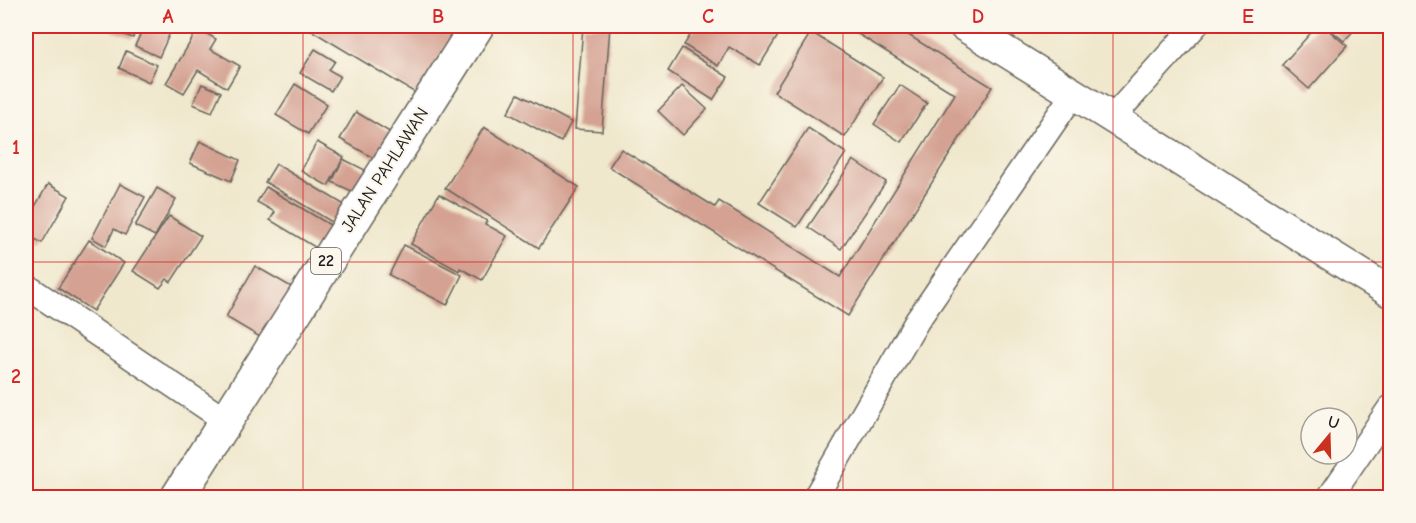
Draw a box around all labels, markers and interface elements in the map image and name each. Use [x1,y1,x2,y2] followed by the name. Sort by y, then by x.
[162,5,174,28] text: A
[432,5,444,28] text: B
[702,5,714,28] text: C
[972,5,984,28] text: D
[1242,5,1254,28] text: E
[337,104,433,236] street label: JALAN PAHLAWAN
[12,136,20,159] text: 1
[311,248,341,274] road number: 22
[11,365,21,388] text: 2
[1299,406,1359,466] north arrow
[1326,413,1342,433] text: U

